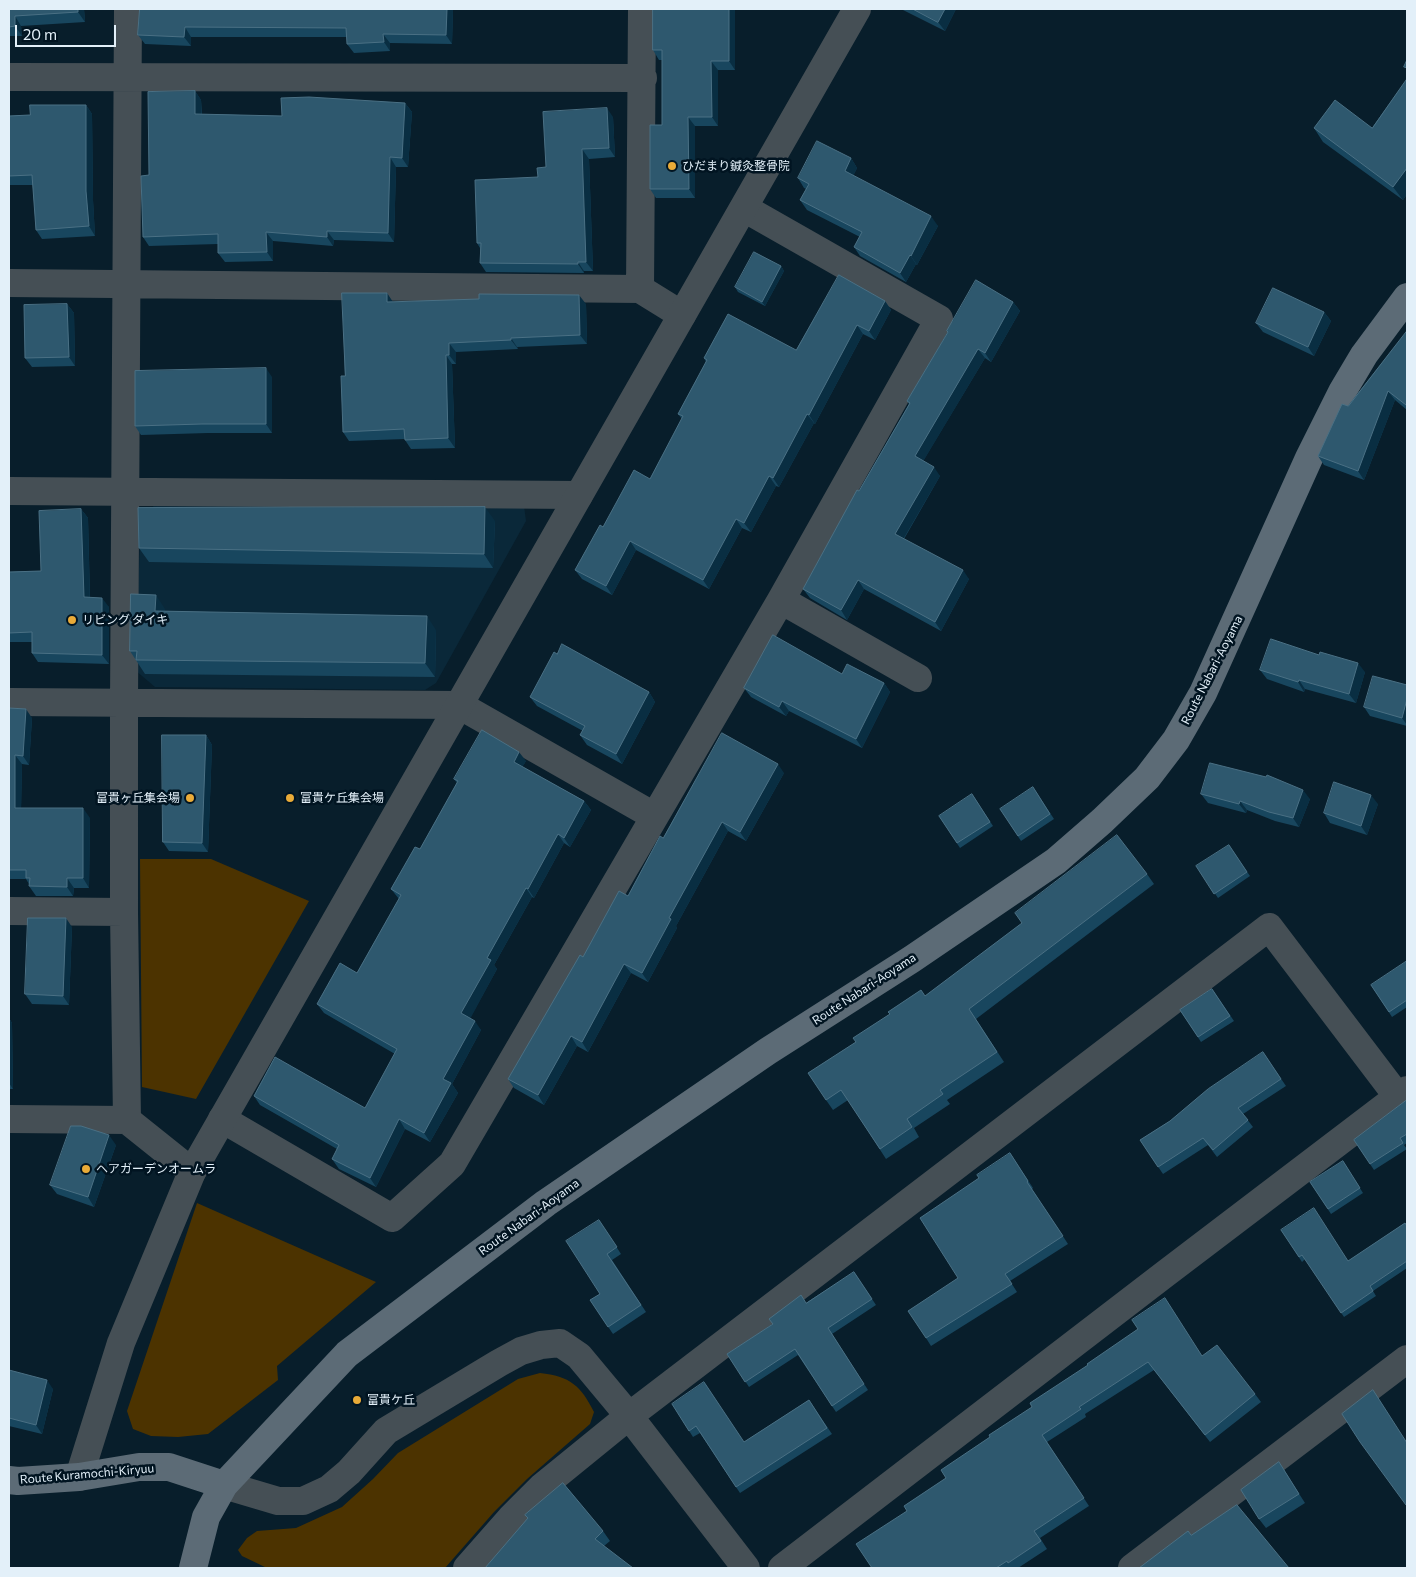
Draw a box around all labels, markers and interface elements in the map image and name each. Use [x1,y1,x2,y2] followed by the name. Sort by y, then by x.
[18,15,119,47] scale bar
[23,25,57,43] text: 20 m
[682,159,790,173] place label: ひだまり鍼灸整骨院
[666,160,678,172] marker: ひだまり鍼灸整骨院
[82,613,168,627] place label: リビング ダイキ
[1178,613,1246,727] street label: Route Nabari-Aoyama
[66,614,78,626] marker: リビング ダイキ
[96,791,180,805] place label: 富貴ヶ丘集会場
[300,791,384,805] place label: 富貴ケ丘集会場
[184,792,196,804] marker: 富貴ヶ丘集会場
[284,792,296,804] marker: 富貴ケ丘集会場
[810,950,918,1028] street label: Route Nabari-Aoyama
[96,1162,216,1176] place label: ヘアガーデンオームラ
[80,1163,92,1175] marker: ヘアガーデンオームラ
[476,1176,582,1258] street label: Route Nabari-Aoyama
[367,1393,415,1407] place label: 富貴ケ丘
[351,1394,363,1406] marker: 富貴ケ丘
[19,1461,155,1487] street label: Route Kuramochi-Kiryuu

